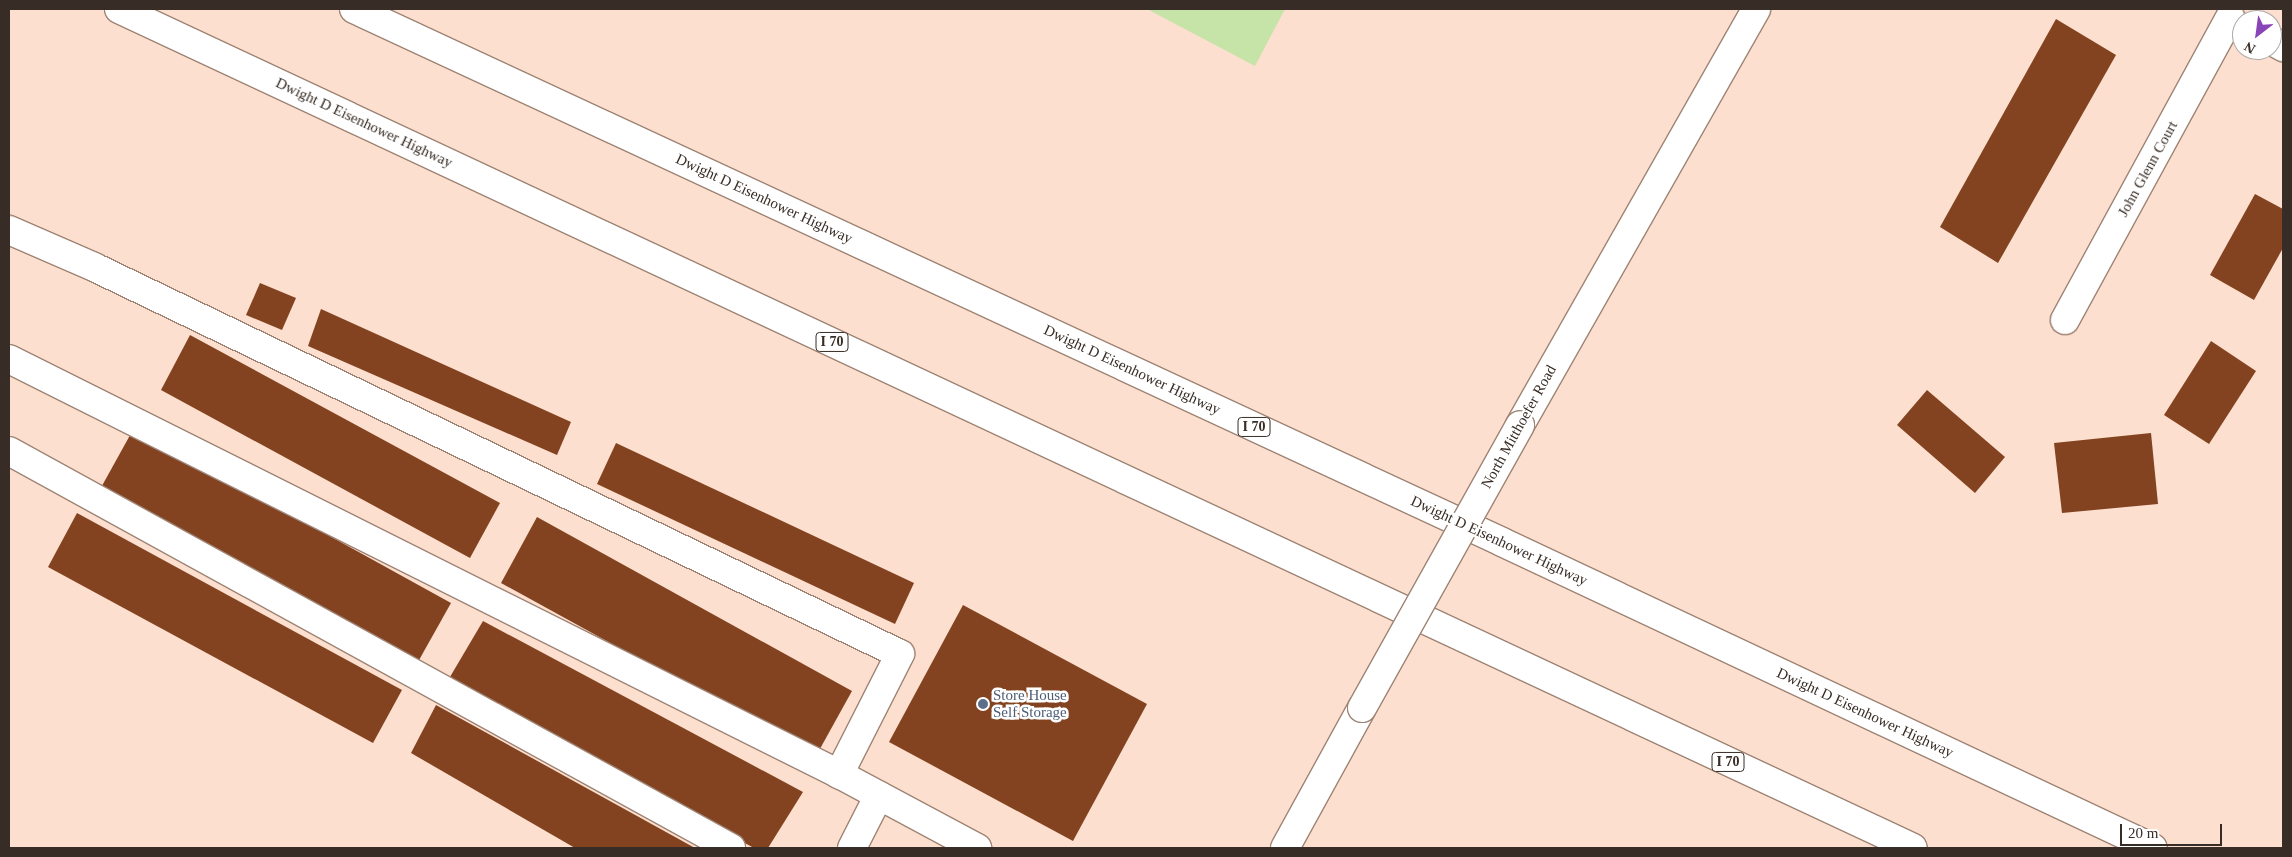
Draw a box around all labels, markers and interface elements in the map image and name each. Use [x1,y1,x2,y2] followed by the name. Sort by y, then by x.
[2232,10,2282,60] north arrow
[2242,39,2258,57] text: N
[273,74,455,172] street label: Dwight D Eisenhower Highway
[2114,118,2182,220] street label: John Glenn Court
[673,150,855,248] street label: Dwight D Eisenhower Highway
[1041,321,1223,419] street label: Dwight D Eisenhower Highway
[814,331,850,354] road number: I 70
[1478,362,1560,492] street label: North Mitthoefer Road
[1236,416,1272,438] road number: I 70
[1408,492,1590,590] street label: Dwight D Eisenhower Highway
[1774,664,1956,762] street label: Dwight D Eisenhower Highway
[993,686,1067,721] place label: Store House Self Storage
[977,698,989,710] marker: Store House Self Storage
[1710,750,1746,774] road number: I 70
[2122,814,2224,846] scale bar
[2128,825,2158,841] text: 20 m

